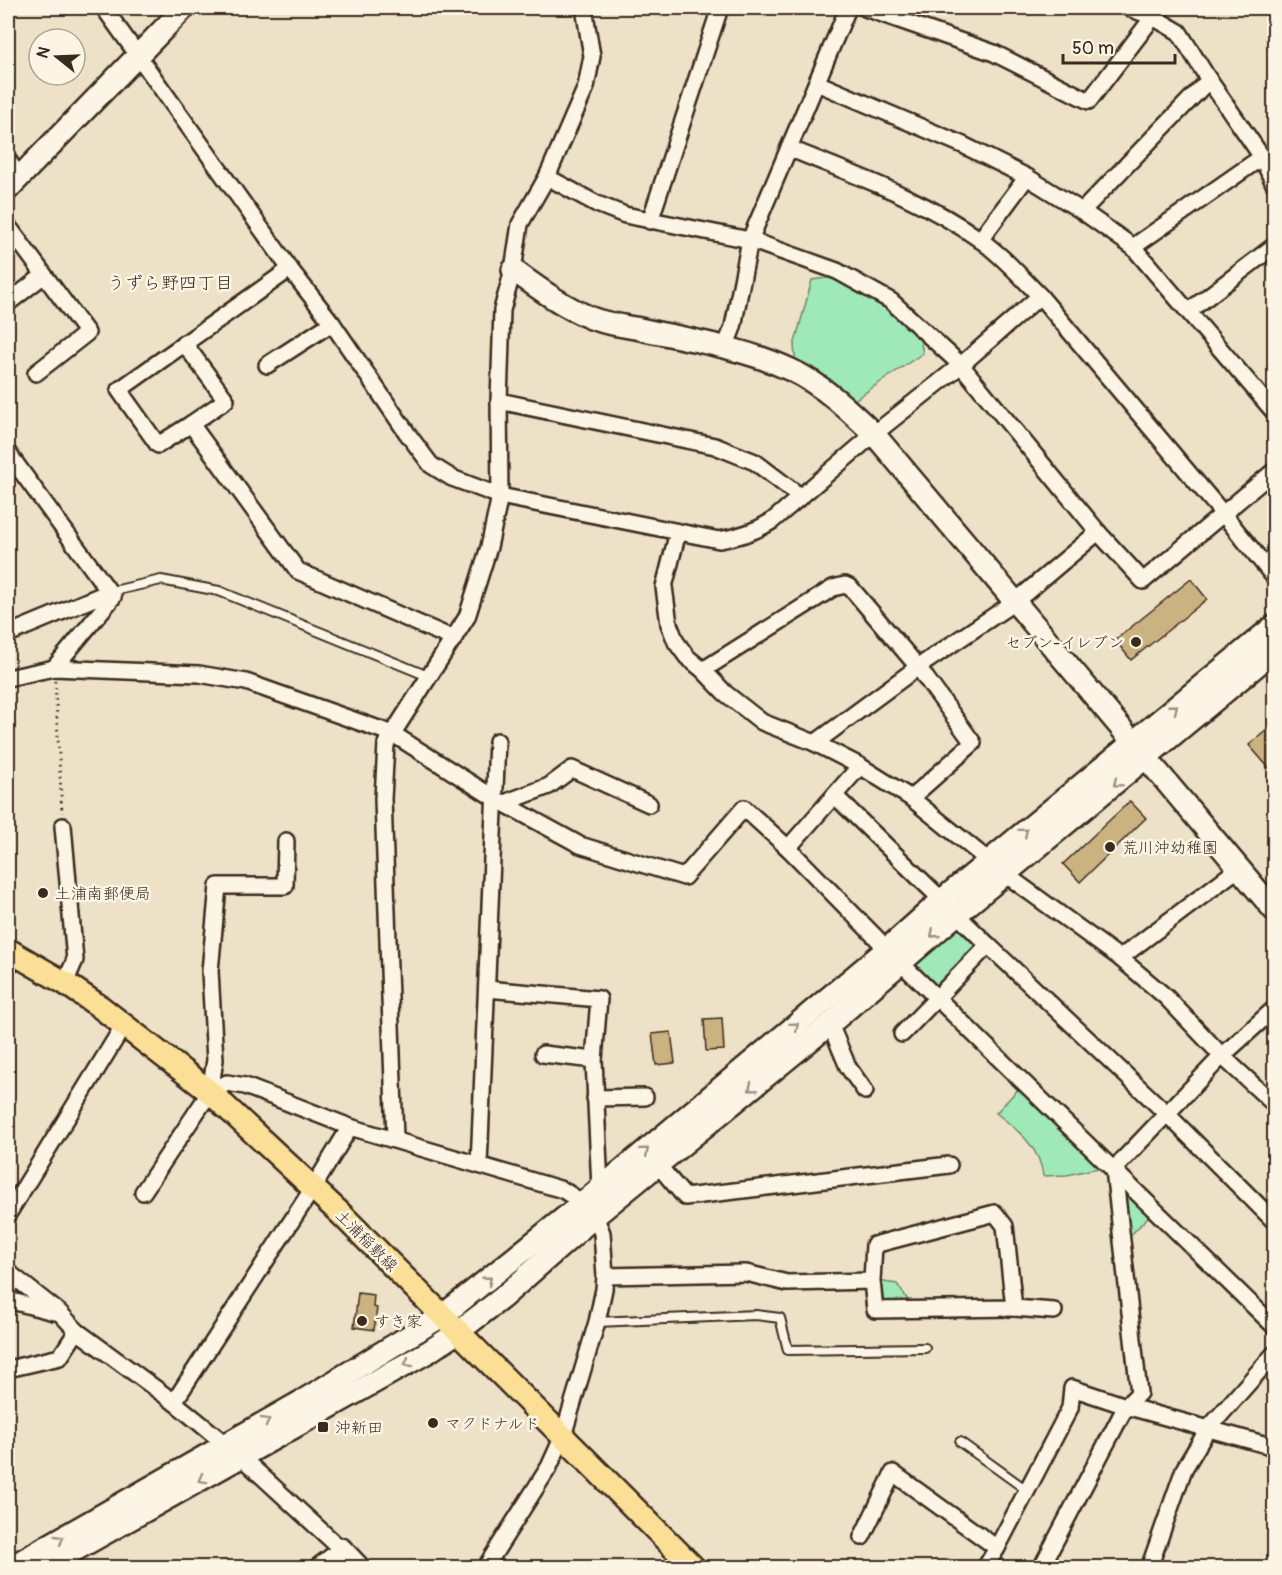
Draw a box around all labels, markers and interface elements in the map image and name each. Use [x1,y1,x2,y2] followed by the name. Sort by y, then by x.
[27,27,87,87] north arrow
[1063,27,1176,65] scale bar
[1072,37,1114,60] text: 50 m
[33,44,55,61] text: N
[107,272,233,295] district label: うずら野四丁目
[1005,633,1124,653] place label: セブン-イレブン
[1129,635,1143,649] marker: セブン-イレブン
[1167,704,1178,715] one-way arrow
[1113,776,1124,787] one-way arrow
[1017,828,1028,839] one-way arrow
[1122,838,1218,858] place label: 荒川沖幼稚園
[1103,840,1117,854] marker: 荒川沖幼稚園
[55,884,151,904] place label: 土浦南郵便局
[36,886,50,900] marker: 土浦南郵便局
[930,927,941,938] one-way arrow
[788,1022,799,1033] one-way arrow
[748,1081,759,1092] one-way arrow
[638,1147,649,1158] one-way arrow
[331,1205,402,1276] street label: 土浦稲敷線
[481,1276,492,1287] one-way arrow
[374,1312,422,1332] place label: すき家
[355,1314,369,1328] marker: すき家
[404,1356,415,1367] one-way arrow
[445,1414,540,1434] place label: マクドナルド
[426,1416,440,1430] marker: マクドナルド
[260,1417,270,1428] one-way arrow
[335,1418,383,1438] place label: 沖新田
[316,1420,330,1434] marker: 沖新田
[197,1472,208,1483] one-way arrow
[54,1535,65,1546] one-way arrow

